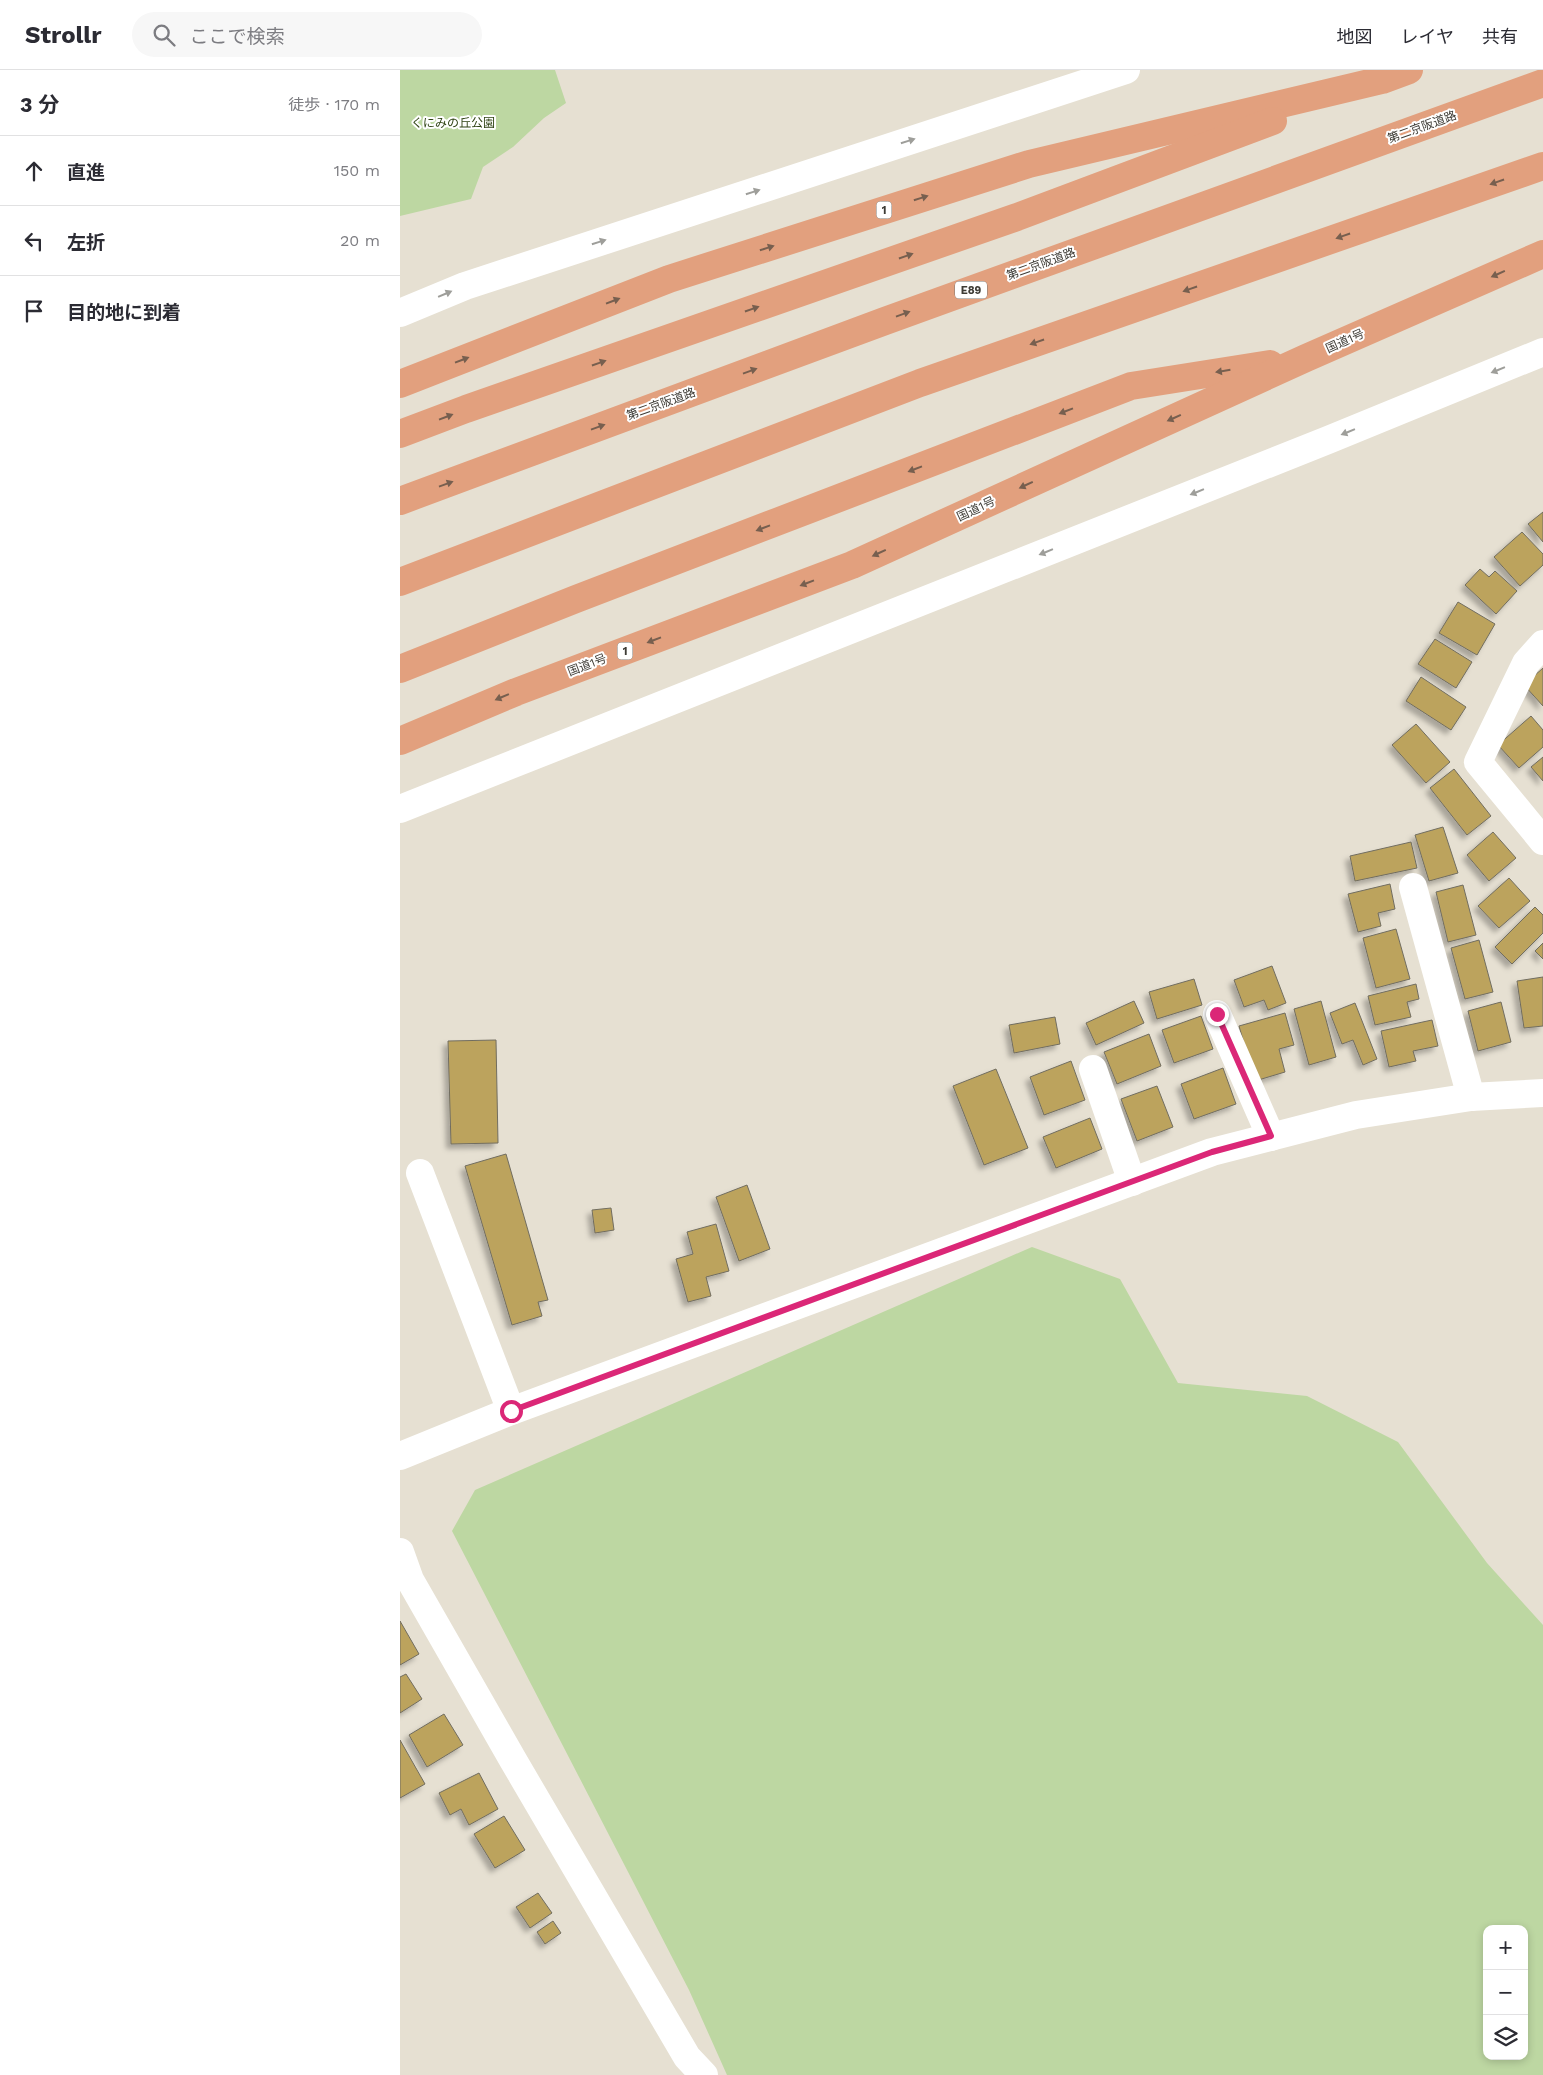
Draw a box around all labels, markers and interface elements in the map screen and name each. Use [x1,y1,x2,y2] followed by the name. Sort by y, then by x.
[132,12,482,57] search box
[25,21,102,49] text: Strollr
[150,21,178,49] icon: search
[190,25,285,48] text: ここで検索
[1337,26,1373,47] text: 地図
[1401,26,1454,47] text: レイヤ
[1482,26,1518,47] text: 共有
[20,92,59,117] text: 3 分
[288,95,380,114] text: 徒歩 · 170 m
[1386,108,1458,146] street label: 第二京阪道路
[411,116,495,130] park label: くにみの丘公園
[900,137,915,145] one-way arrow
[20,157,48,185] icon: ahead
[67,161,105,184] text: 直進
[334,161,380,180] text: 150 m
[1489,178,1504,186] one-way arrow
[746,188,761,195] one-way arrow
[914,194,929,202] one-way arrow
[876,202,892,218] road number: 1
[20,227,48,255] icon: left
[67,231,105,254] text: 左折
[340,231,380,250] text: 20 m
[1336,232,1351,240] one-way arrow
[591,238,606,246] one-way arrow
[759,244,774,251] one-way arrow
[1005,245,1077,283] street label: 第二京阪道路
[898,251,913,259] one-way arrow
[1491,270,1505,278] one-way arrow
[955,282,987,298] road number: E89
[1182,285,1197,293] one-way arrow
[438,290,452,298] one-way arrow
[20,297,48,325] icon: arrive
[606,297,621,305] one-way arrow
[67,301,181,324] text: 目的地に到着
[745,305,760,313] one-way arrow
[896,310,911,318] one-way arrow
[1324,326,1366,356] street label: 国道1号
[1029,339,1044,347] one-way arrow
[455,356,470,364] one-way arrow
[591,358,606,366] one-way arrow
[743,367,758,374] one-way arrow
[1491,367,1505,375] one-way arrow
[1215,368,1231,376] one-way arrow
[625,385,697,423] street label: 第二京阪道路
[1058,407,1073,415] one-way arrow
[438,413,453,420] one-way arrow
[1167,414,1181,422] one-way arrow
[591,423,606,431] one-way arrow
[1340,429,1355,436] one-way arrow
[907,466,922,474] one-way arrow
[438,480,453,487] one-way arrow
[1019,482,1033,490] one-way arrow
[1189,489,1204,497] one-way arrow
[955,494,997,524] street label: 国道1号
[755,524,770,532] one-way arrow
[1038,549,1053,557] one-way arrow
[872,550,886,558] one-way arrow
[799,580,814,587] one-way arrow
[647,637,662,644] one-way arrow
[618,642,632,660] road number: 1
[565,651,609,679] street label: 国道1号
[495,694,510,702] one-way arrow
[1206,1003,1229,1026] route end
[500,1400,523,1423] route start
[1483,1925,1528,2060] map controls
[1483,1925,1528,1970] button: +
[1483,1970,1528,2015] button: −
[1483,2015,1528,2060] button: layers

